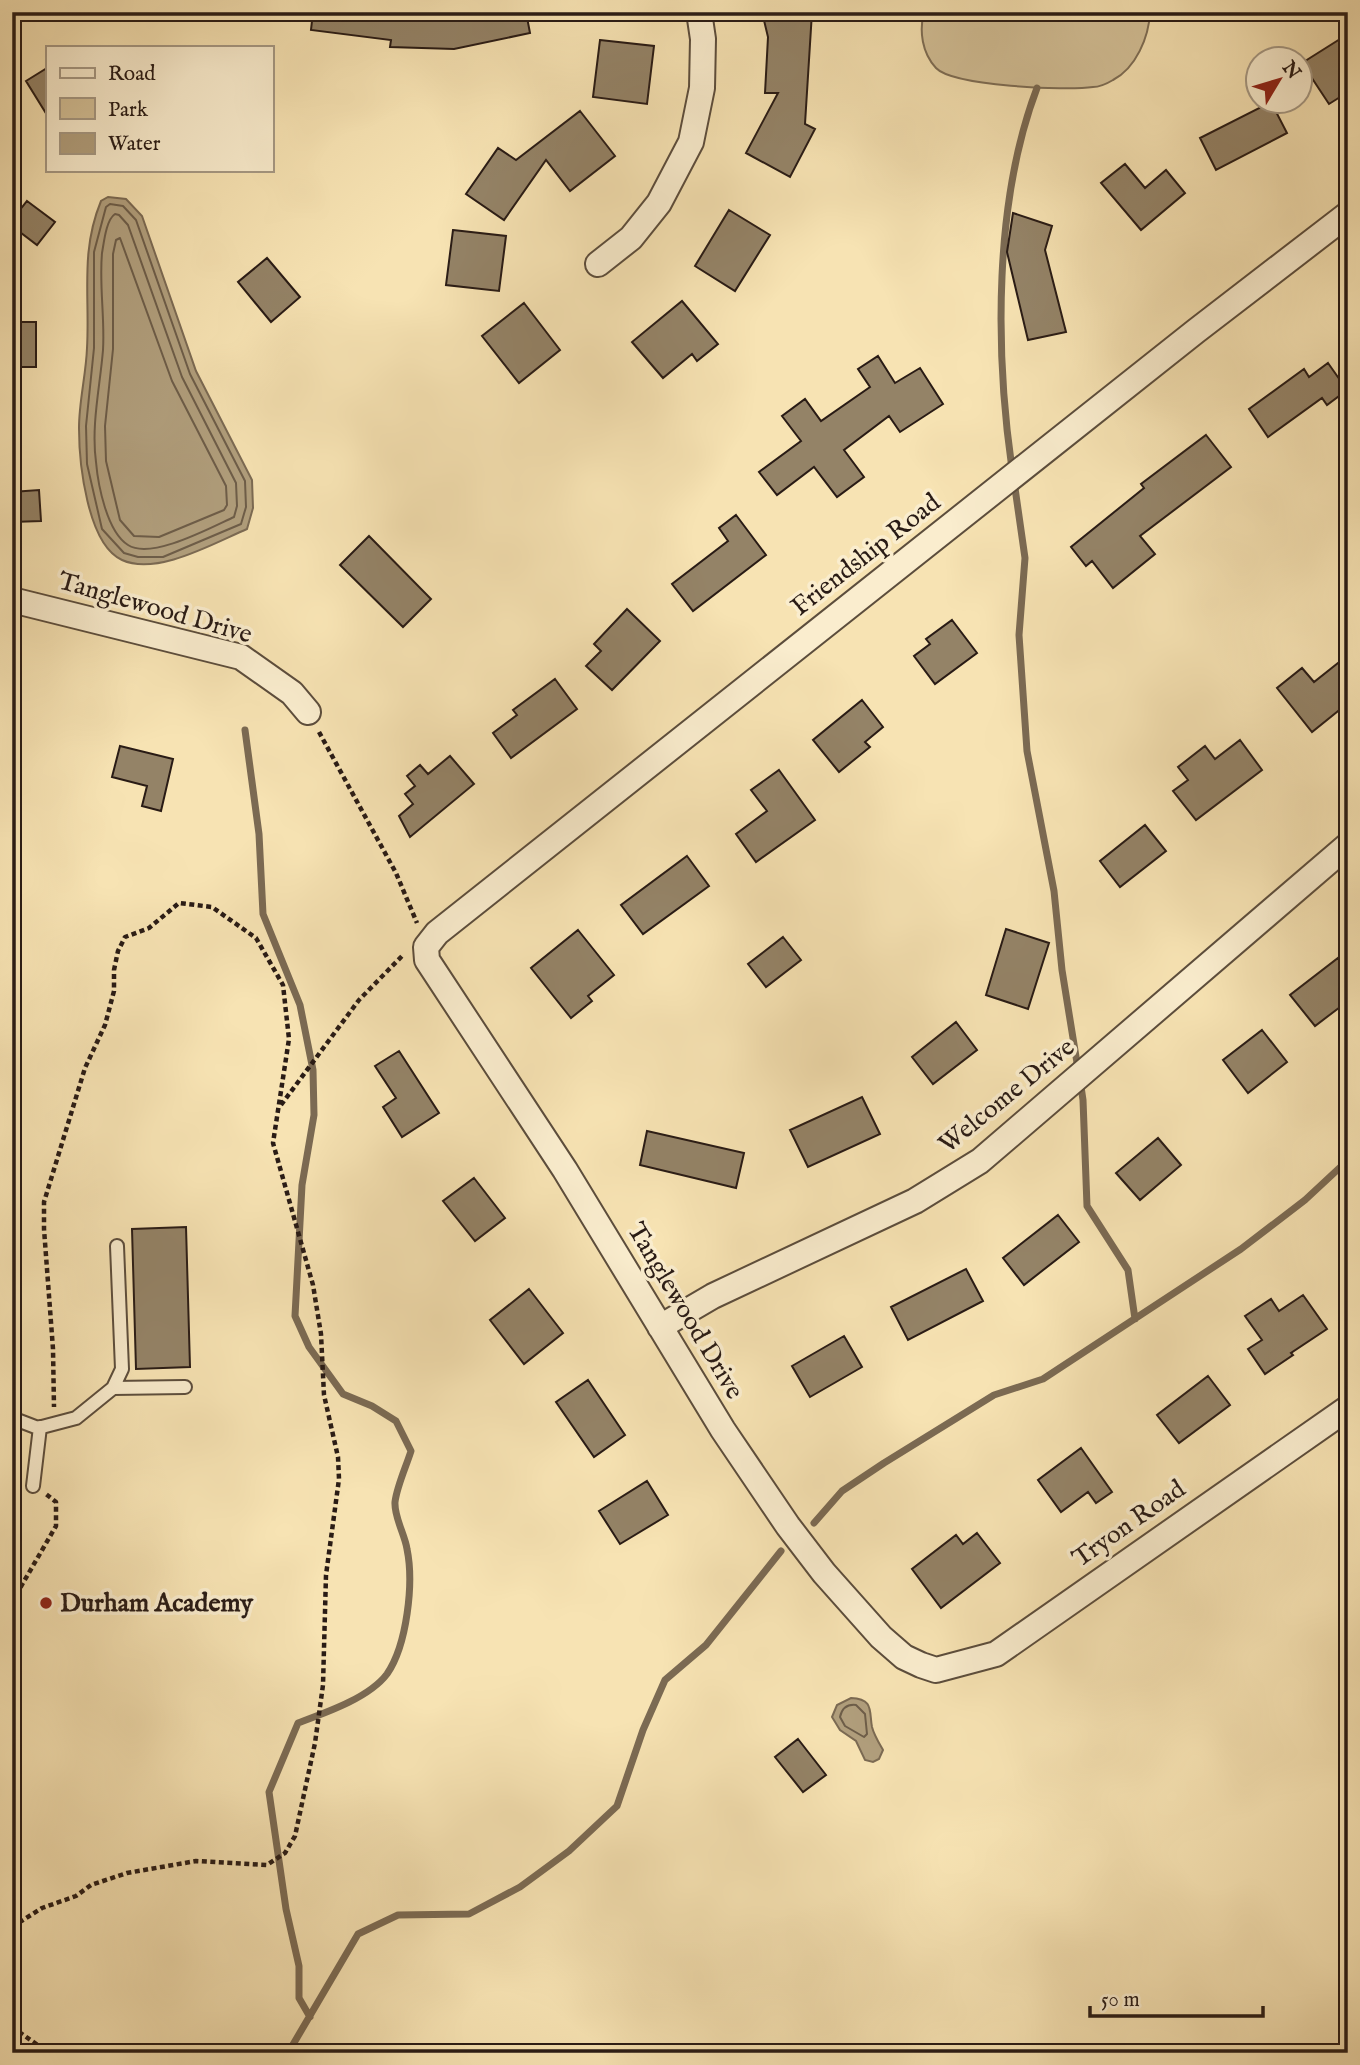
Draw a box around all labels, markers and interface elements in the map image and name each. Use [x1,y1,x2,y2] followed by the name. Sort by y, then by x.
[46,46,273,172] legend
[1244,46,1314,116] north arrow
[1276,56,1306,85] text: N
[108,61,156,88] text: Road
[108,97,149,124] text: Park
[108,131,161,158] text: Water
[785,486,947,624] street label: Friendship Road
[54,565,256,651] street label: Tanglewood Drive
[932,1031,1082,1161] street label: Welcome Drive
[619,1217,751,1405] street label: Tanglewood Drive
[1066,1473,1192,1575] street label: Tryon Road
[60,1587,254,1620] place label: Durham Academy
[38,1595,54,1611] marker: Durham Academy
[1090,1974,1264,2018] scale bar
[1101,1987,1140,2014] text: 50 m

